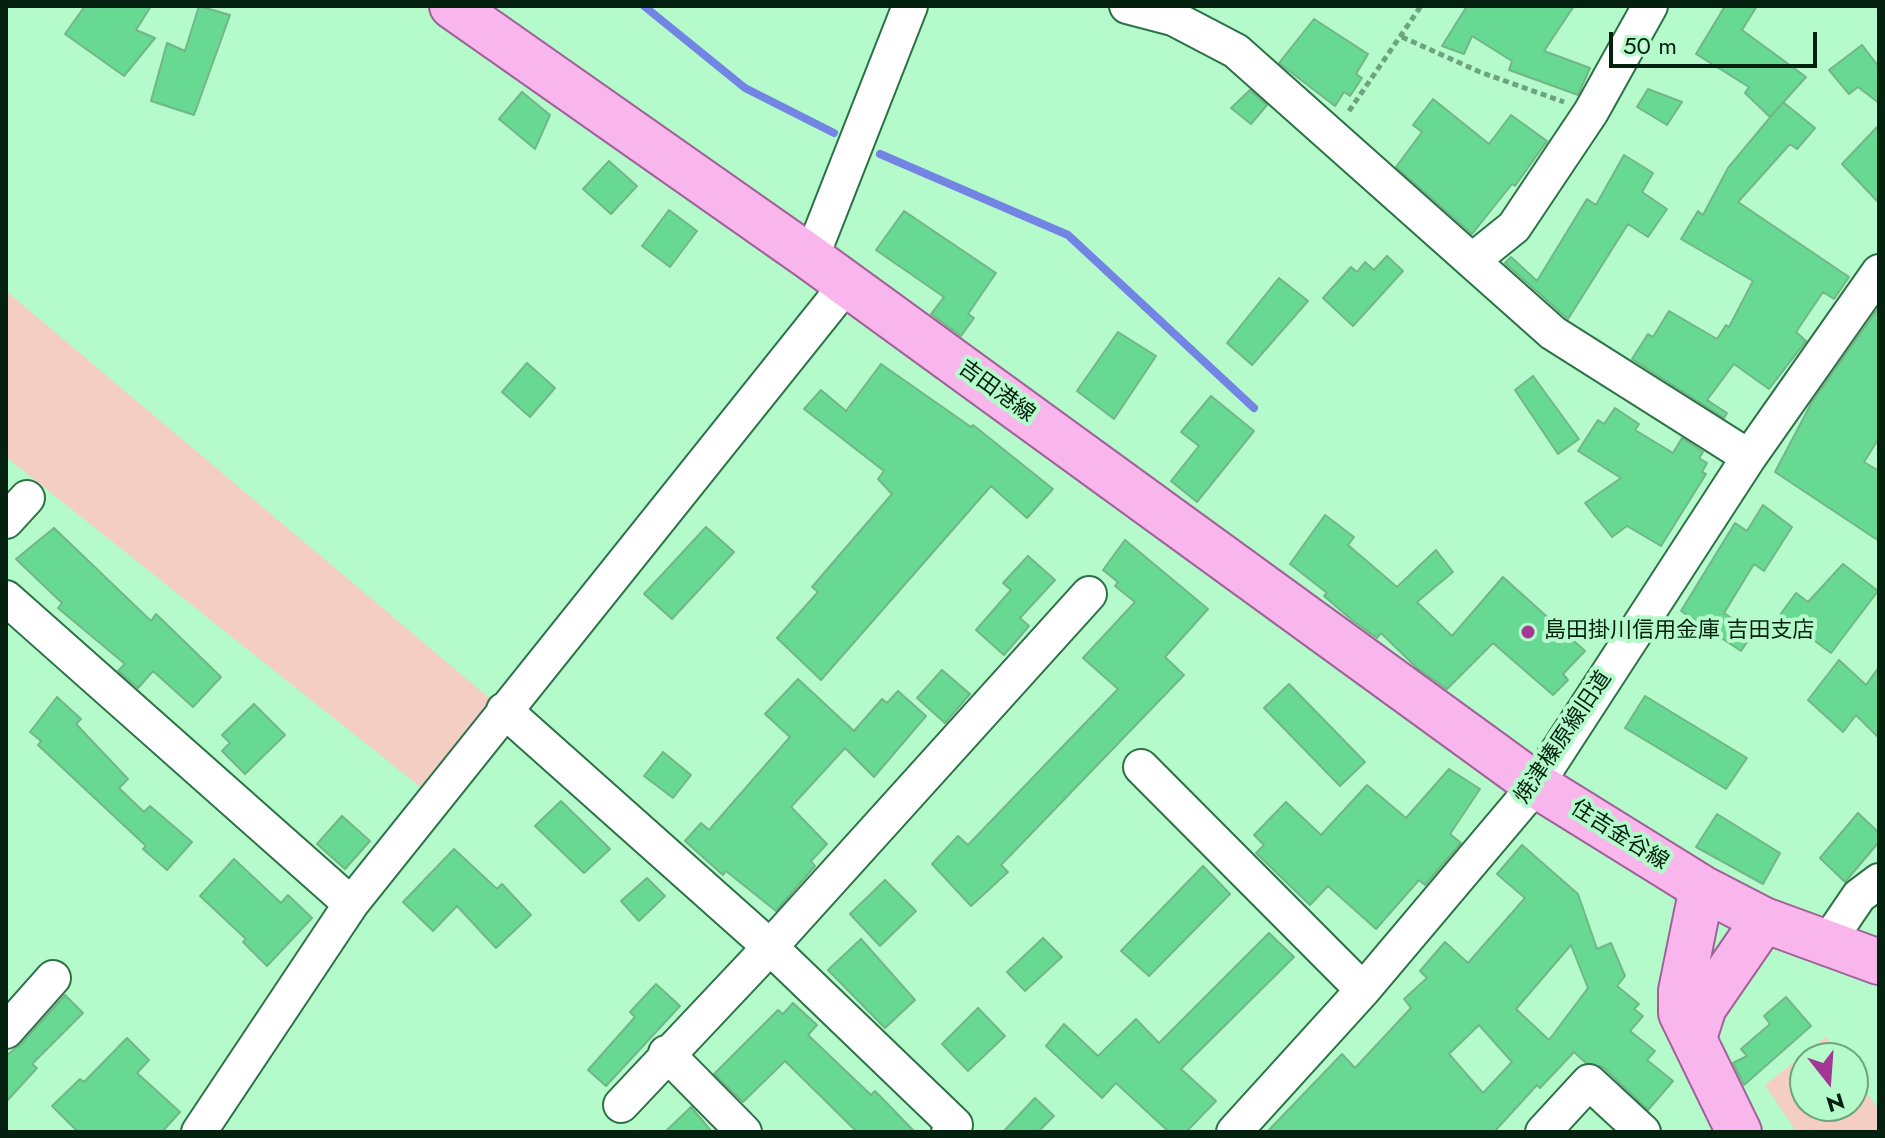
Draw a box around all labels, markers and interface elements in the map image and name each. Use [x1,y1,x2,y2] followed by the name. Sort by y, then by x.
[1613,16,1821,66] scale bar
[1623,28,1677,63] text: 50 m
[953,355,1039,429] street label: 吉田港線
[1544,619,1815,645] place label: 島田掛川信用金庫 吉田支店
[1519,623,1537,641] marker: 島田掛川信用金庫 吉田支店
[1510,667,1618,809] street label: 焼津榛原線旧道
[1565,796,1673,876] street label: 住吉金谷線
[1789,1042,1869,1122] north arrow
[1822,1085,1848,1121] text: N

